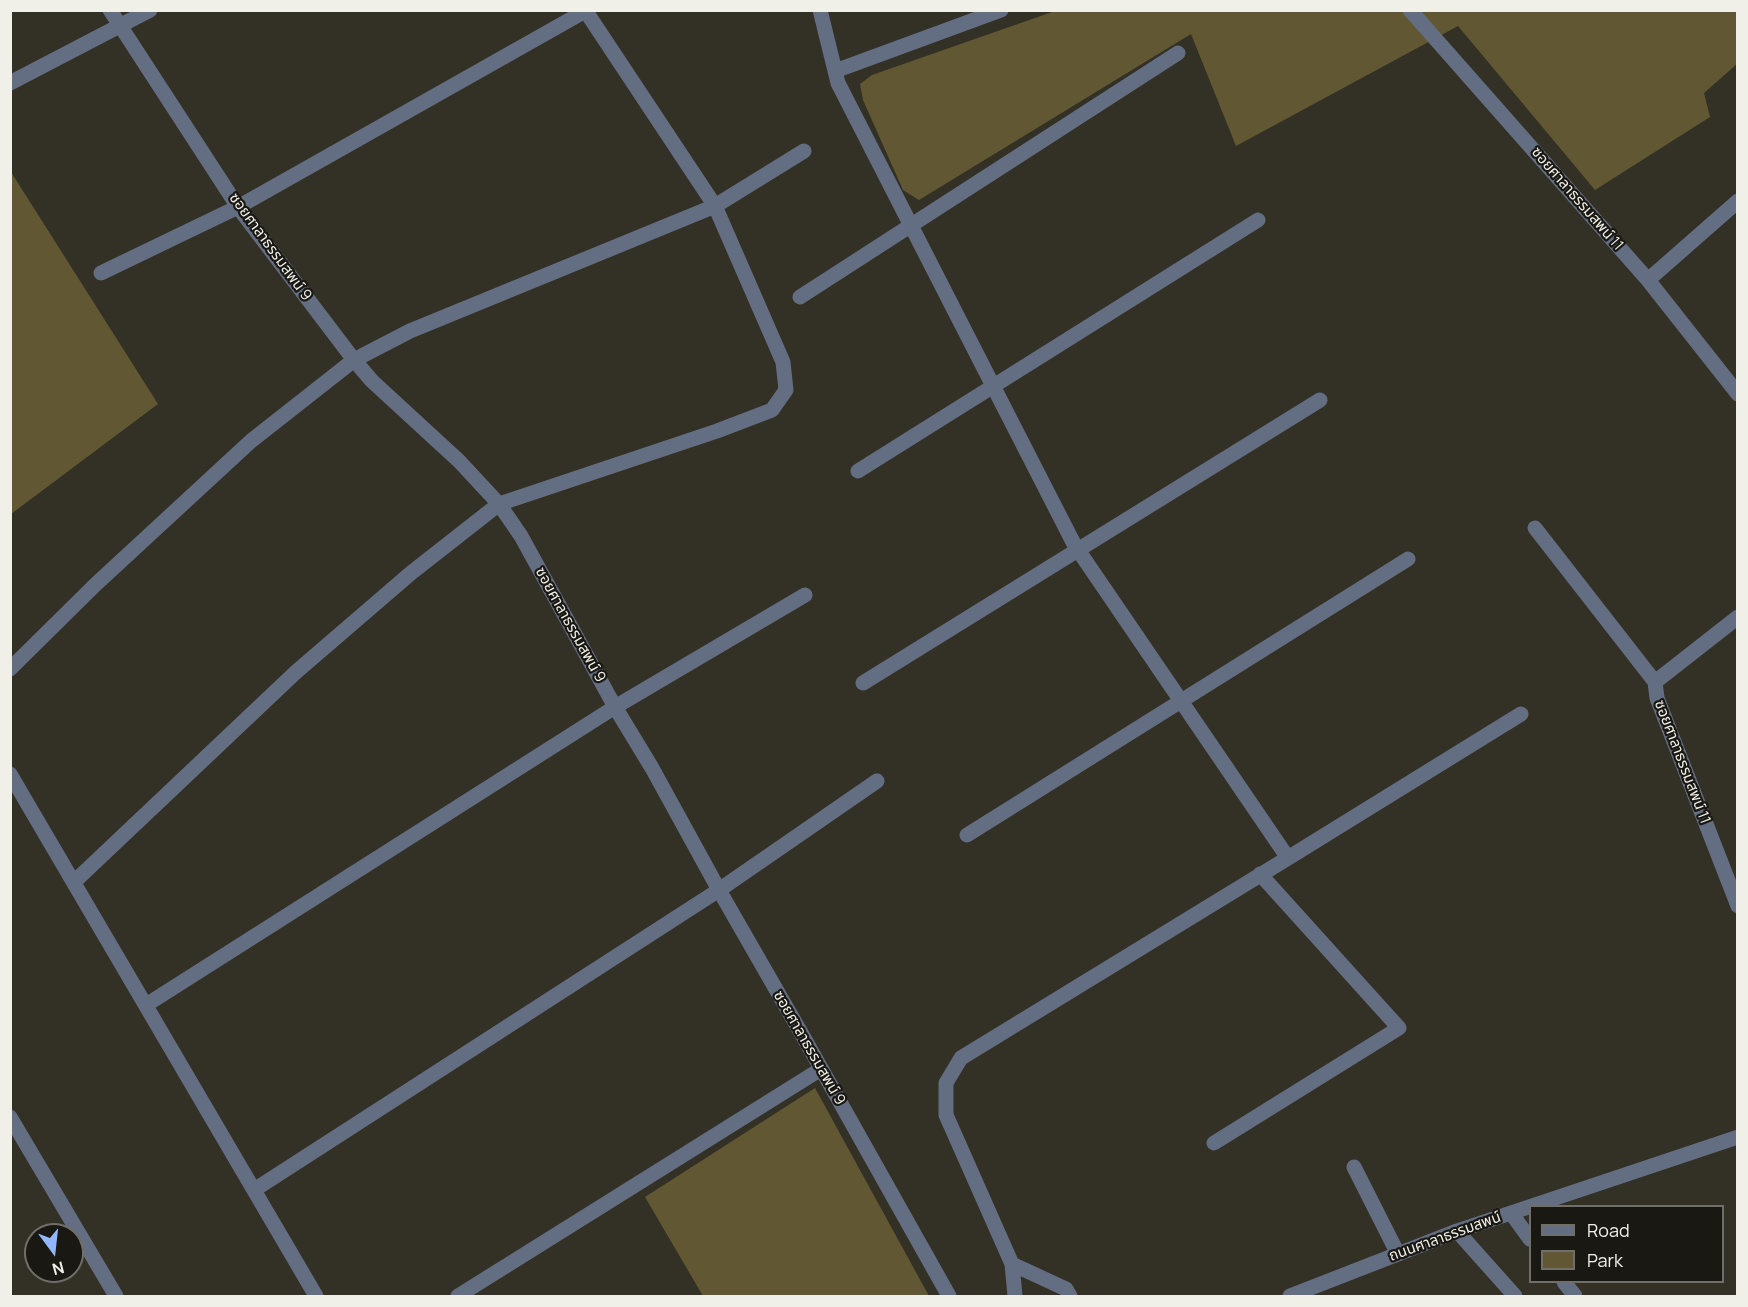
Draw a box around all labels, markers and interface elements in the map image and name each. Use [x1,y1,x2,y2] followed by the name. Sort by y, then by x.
[1527,144,1627,254] street label: ซอยศาลาธรรมสพน์ 11
[225,190,315,304] street label: ซอยศาลาธรรมสพน์ 9
[531,564,609,686] street label: ซอยศาลาธรรมสพน์ 9
[1650,698,1714,826] street label: ซอยศาลาธรรมสพน์ 11
[769,988,849,1108] street label: ซอยศาลาธรรมสพน์ 9
[1529,1205,1724,1283] legend
[1387,1208,1503,1266] street label: ถนนศาลาธรรมสพน์
[1587,1218,1630,1242] text: Road
[24,1223,84,1283] north arrow
[1587,1248,1623,1272] text: Park
[50,1256,67,1281] text: N

